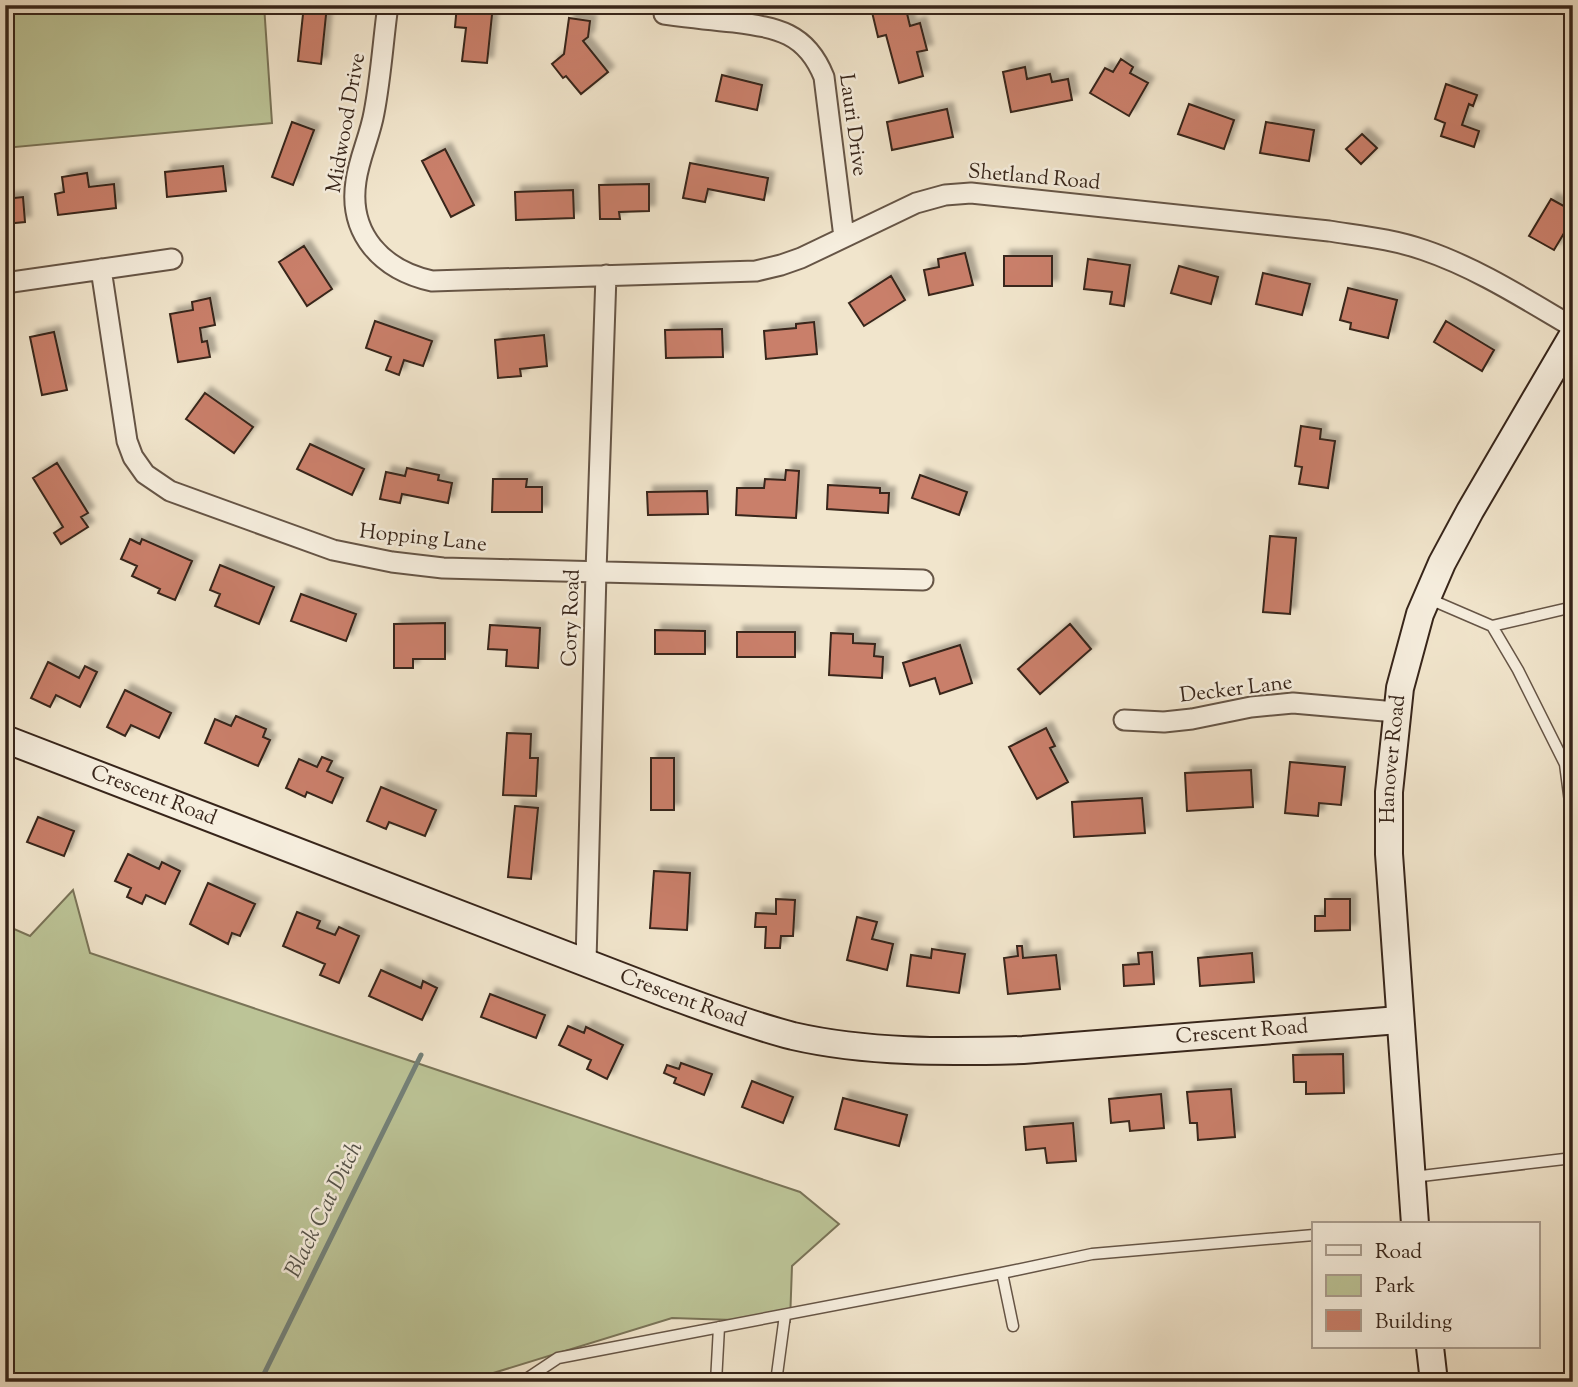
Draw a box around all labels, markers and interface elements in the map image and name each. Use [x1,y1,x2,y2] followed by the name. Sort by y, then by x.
[320,51,374,195] street label: Midwood Drive
[830,72,874,178] street label: Lauri Drive
[967,157,1102,199] street label: Shetland Road
[358,517,488,561] street label: Hopping Lane
[555,568,589,667] street label: Cory Road
[1178,668,1294,712] street label: Decker Lane
[1374,693,1414,824] street label: Hanover Road
[86,758,221,834] street label: Crescent Road
[615,962,750,1036] street label: Crescent Road
[1174,1012,1310,1053] street label: Crescent Road
[278,1136,372,1284] water label: Black Cat Ditch
[1312,1222,1540,1348] legend
[1375,1238,1422,1268] text: Road
[1375,1272,1416,1302] text: Park
[1375,1308,1452,1338] text: Building

